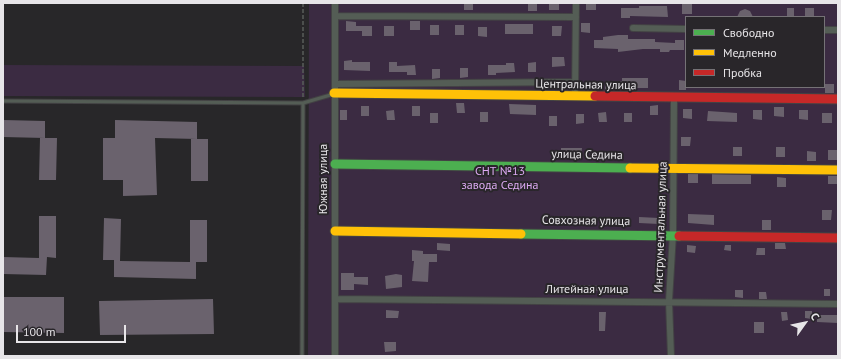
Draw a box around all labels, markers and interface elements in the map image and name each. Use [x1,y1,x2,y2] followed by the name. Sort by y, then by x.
[685,16,825,88] legend
[723,25,774,40] text: Свободно
[723,45,777,60] text: Медленно
[723,65,762,80] text: Пробка
[535,77,637,93] street label: Центральная улица
[317,144,331,214] street label: Южная улица
[551,147,623,163] street label: улица Седина
[652,161,670,293] street label: Инструментальная улица
[462,165,538,193] park label: СНТ №13 завода Седина
[542,213,630,229] street label: Совхозная улица
[545,283,629,297] street label: Литейная улица
[785,303,825,343] north arrow
[808,310,823,323] text: С
[18,317,128,343] scale bar
[23,324,56,339] text: 100 m

